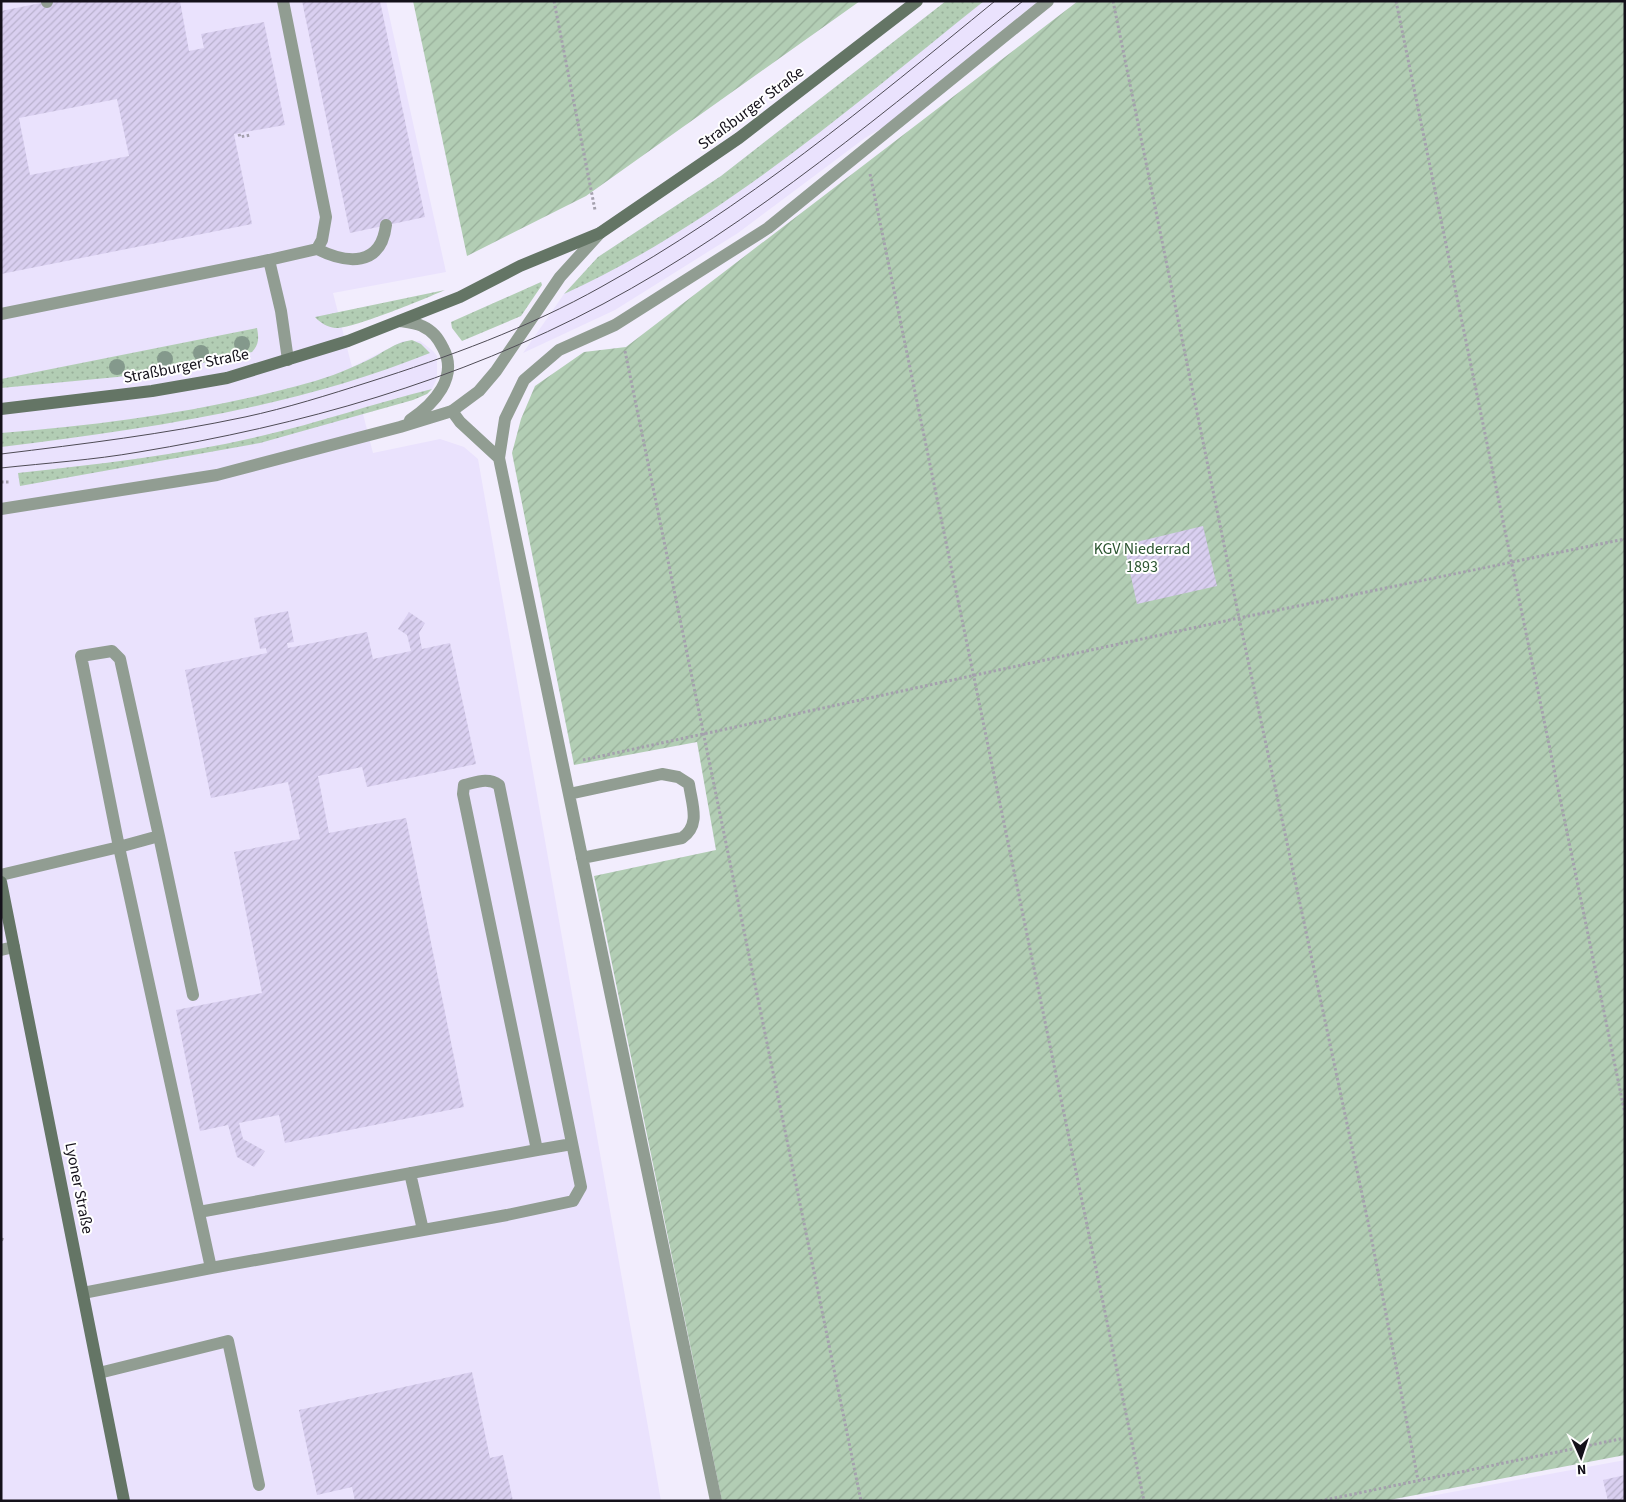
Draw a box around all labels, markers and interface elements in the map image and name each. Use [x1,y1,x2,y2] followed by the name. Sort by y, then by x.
[693,61,809,155] street label: Straßburger Straße
[121,343,251,389] street label: Straßburger Straße
[1094,538,1190,578] park label: KGV Niederrad 1893
[59,1140,99,1236] street label: Lyoner Straße
[1556,1432,1606,1482] north arrow
[1576,1459,1587,1479] text: N

